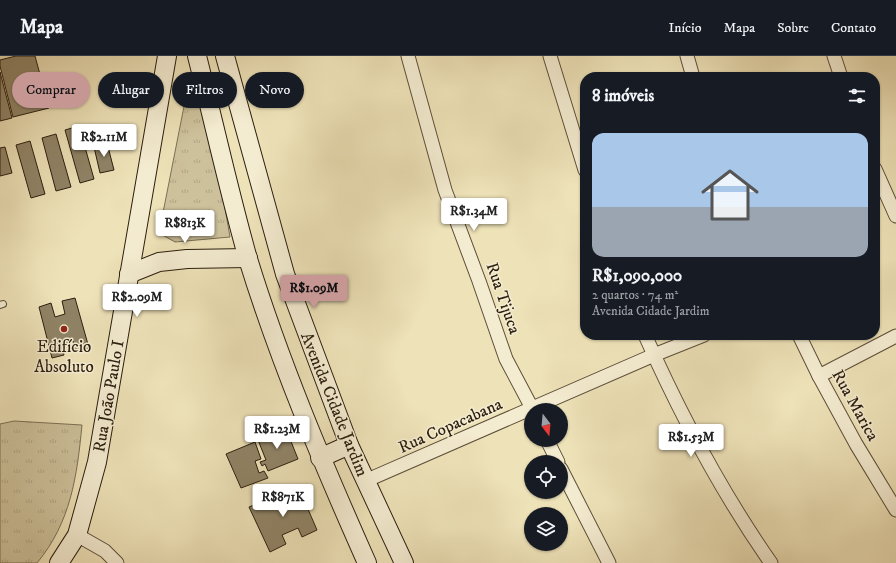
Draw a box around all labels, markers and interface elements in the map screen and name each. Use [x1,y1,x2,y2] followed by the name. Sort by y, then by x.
[20,16,63,39] text: Mapa
[668,19,702,37] text: Início
[724,19,755,37] text: Mapa
[777,19,809,37] text: Sobre
[831,19,876,37] text: Contato
[12,72,90,108] chip: Comprar
[98,72,164,108] chip: Alugar
[172,72,237,108] chip: Filtros
[245,72,304,108] chip: Novo
[592,85,654,107] text: 8 imóveis
[846,85,868,107] icon: filters
[67,124,141,158] pin: R$2.11M
[81,129,127,145] text: R$2.11M
[694,159,766,231] icon: home
[437,198,511,232] pin: R$1.34M
[450,203,498,219] text: R$1.34M
[152,210,218,244] pin: R$813K
[165,215,206,231] text: R$813K
[481,260,526,338] street label: Rua Tijuca
[592,265,682,287] text: R$1,090,000
[277,275,351,309] pin: R$1.09M
[290,280,338,296] text: R$1.09M
[100,284,174,318] pin: R$2.09M
[592,287,678,303] text: 2 quartos · 74 m²
[112,289,162,305] text: R$2.09M
[592,303,709,319] text: Avenida Cidade Jardim
[59,324,69,334] marker: Edifício Absoluto
[295,329,373,480] street label: Avenida Cidade Jardim
[34,336,94,378] place label: Edifício Absoluto
[88,338,130,454] street label: Rua João Paulo I
[826,366,884,446] street label: Rua Marica
[395,393,507,459] street label: Rua Copacabana
[524,403,568,447] north arrow
[524,403,568,551] map controls
[240,416,314,450] pin: R$1.23M
[254,421,300,437] text: R$1.23M
[654,424,728,458] pin: R$1.53M
[668,429,714,445] text: R$1.53M
[524,455,568,499] button: locate
[250,484,316,518] pin: R$871K
[262,489,305,505] text: R$871K
[524,507,568,551] button: layers

